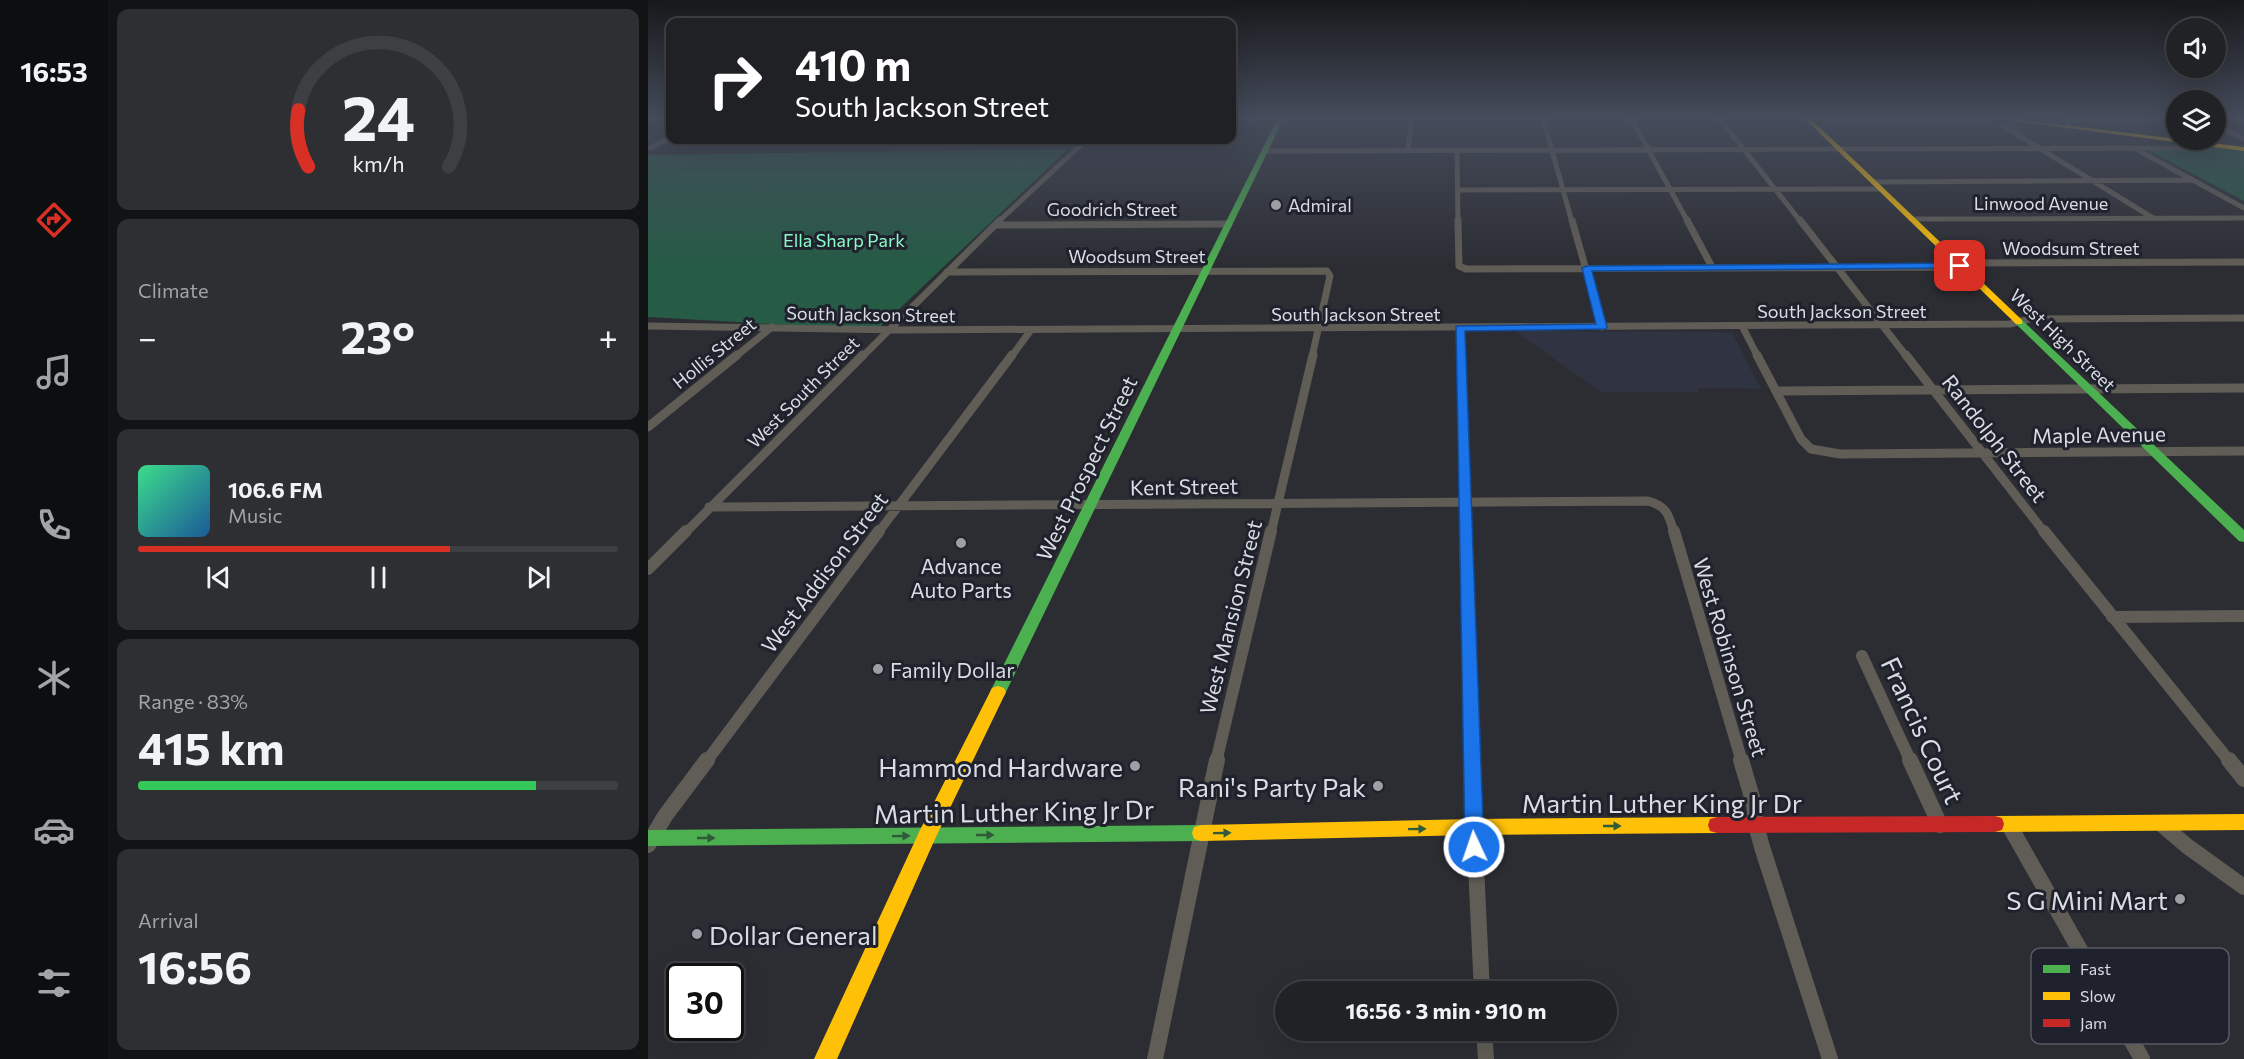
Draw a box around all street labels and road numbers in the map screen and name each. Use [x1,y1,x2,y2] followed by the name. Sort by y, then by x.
[1974,192,2108,214] street label: Linwood Avenue
[1047,198,1177,220] street label: Goodrich Street
[2002,237,2140,259] street label: Woodsum Street
[1068,245,1206,267] street label: Woodsum Street
[2006,284,2120,396] street label: West High Street
[1757,300,1927,322] street label: South Jackson Street
[786,302,956,326] street label: South Jackson Street
[1271,303,1441,325] street label: South Jackson Street
[668,313,760,393] street label: Hollis Street
[743,332,863,452] street label: West South Street
[1937,369,2053,507] street label: Randolph Street
[1030,372,1142,564] street label: West Prospect Street
[2032,420,2166,448] street label: Maple Avenue
[1130,473,1238,499] street label: Kent Street
[756,487,892,657] street label: West Addison Street
[1194,517,1266,717] street label: West Mansion Street
[1689,555,1773,759] street label: West Robinson Street
[1875,652,1971,808] street label: Francis Court
[1522,787,1802,818] street label: Martin Luther King Jr Dr
[874,793,1154,829] street label: Martin Luther King Jr Dr

